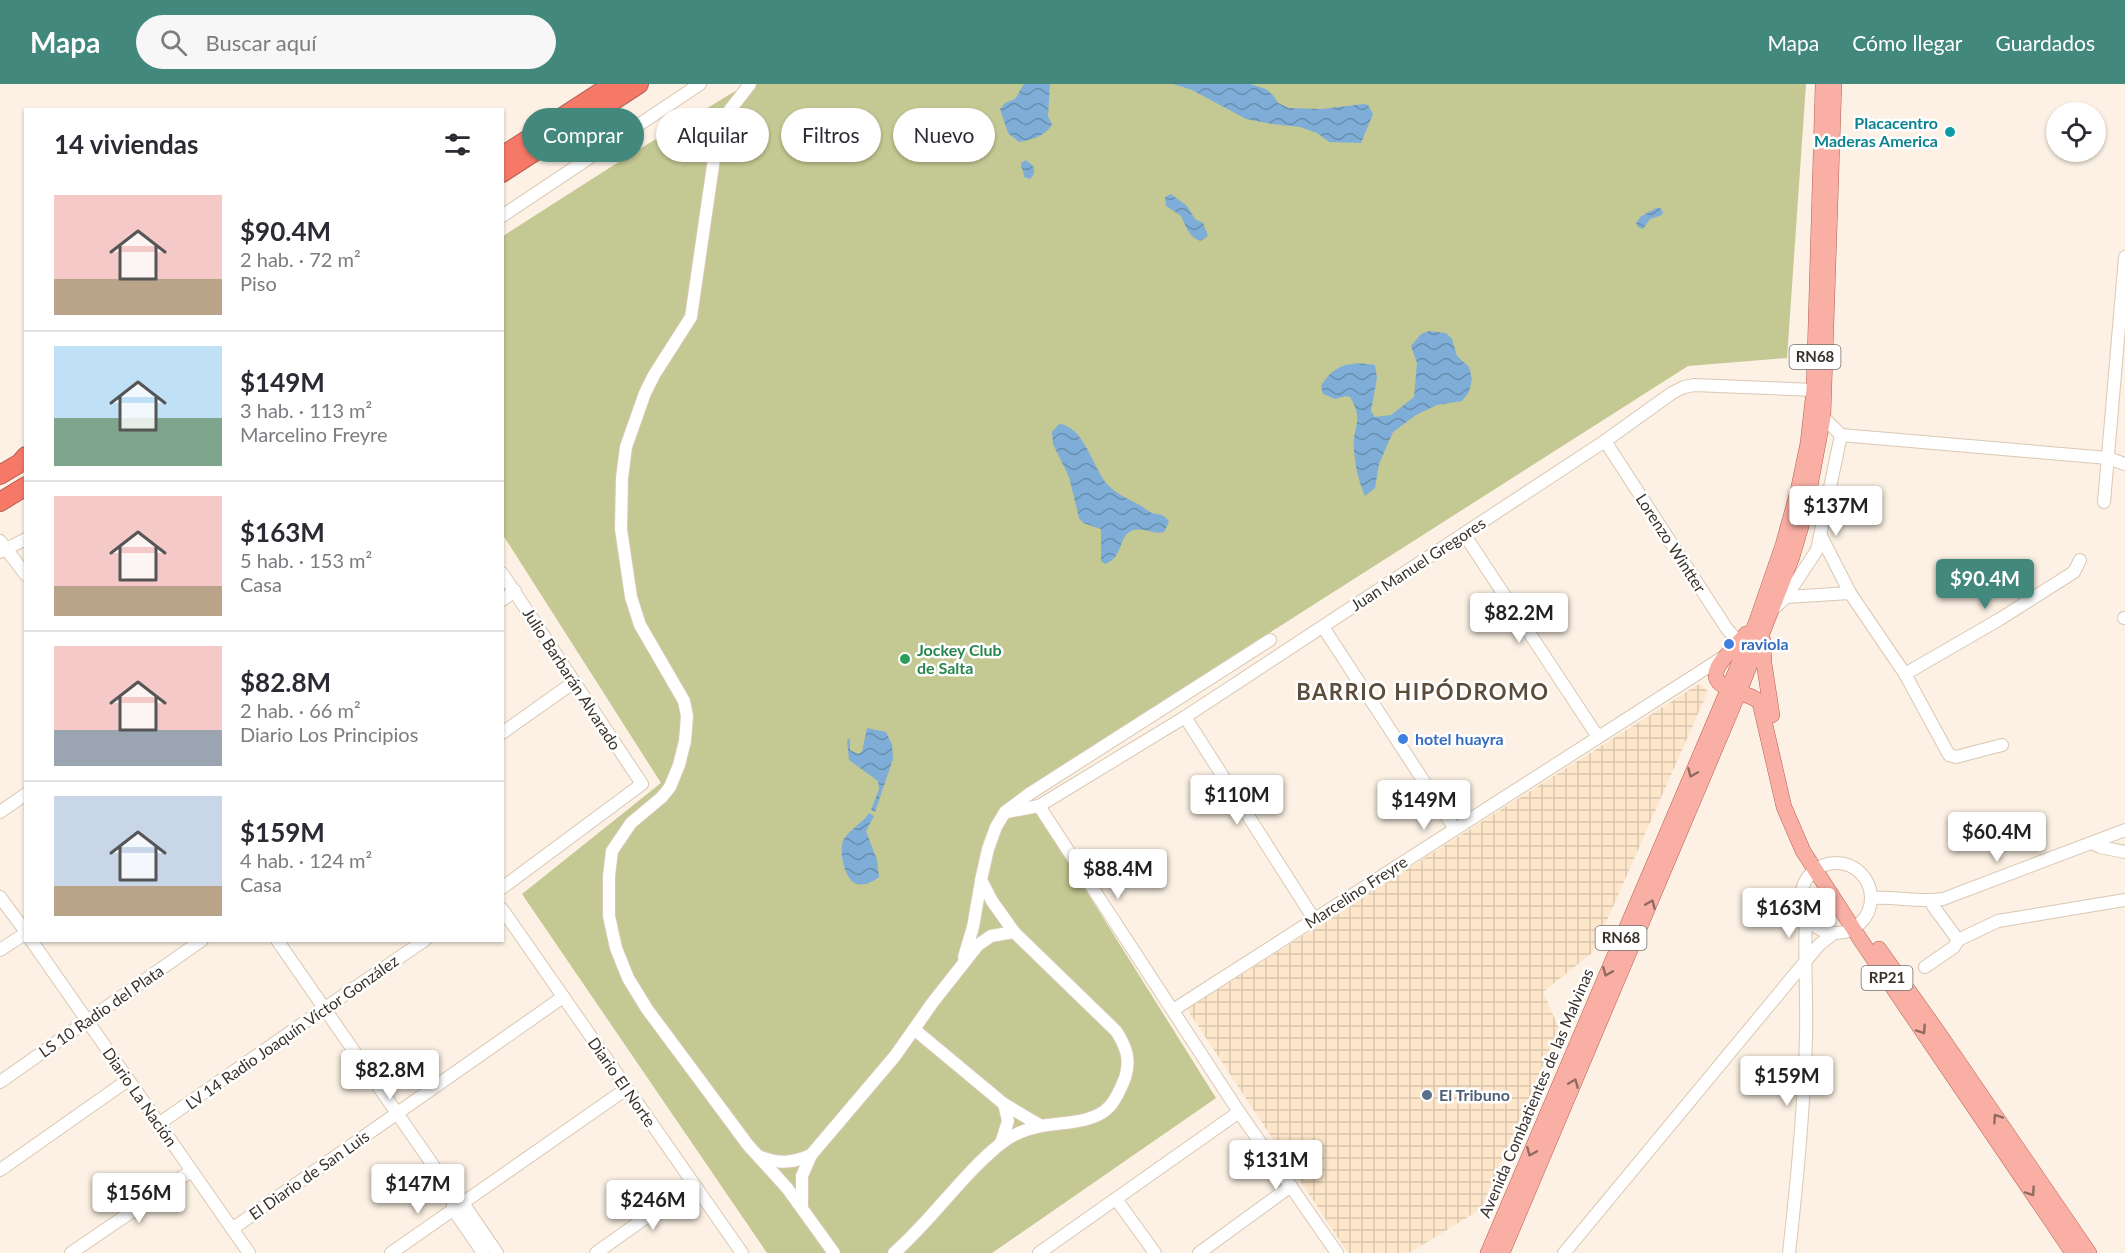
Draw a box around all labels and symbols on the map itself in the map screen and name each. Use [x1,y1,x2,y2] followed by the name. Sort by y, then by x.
[1814,113,1938,150] place label: Placacentro Maderas America
[1943,125,1957,139] marker: Placacentro Maderas America
[1790,345,1840,369] road number: RN68
[1794,486,1878,537] pin: $137M
[1632,490,1711,596] street label: Lorenzo Wintter
[1347,513,1489,614] street label: Juan Manuel Gregores
[1936,559,2034,610] pin: $90.4M
[1470,593,1568,644] pin: $82.2M
[519,604,625,753] street label: Julio Barbarán Alvarado
[1741,634,1789,653] place label: raviola
[1722,637,1736,651] marker: raviola
[917,640,1002,677] place label: Jockey Club de Salta
[898,652,912,666] marker: Jockey Club de Salta
[1296,678,1550,705] district label: BARRIO HIPÓDROMO
[1415,729,1504,748] place label: hotel huayra
[1396,732,1410,746] marker: hotel huayra
[1687,767,1699,778] one-way arrow
[1195,775,1279,826] pin: $110M
[1382,780,1466,831] pin: $149M
[1948,812,2046,863] pin: $60.4M
[1069,849,1167,900] pin: $88.4M
[1301,851,1410,932] street label: Marcelino Freyre
[1747,888,1831,939] pin: $163M
[1644,899,1656,910] one-way arrow
[1596,926,1646,950] road number: RN68
[182,951,402,1113] street label: LV 14 Radio Joaquín Víctor González
[35,960,167,1061] street label: LS 10 Radio del Plata
[1474,965,1597,1220] street label: Avenida Combatientes de las Malvinas
[1602,966,1614,977] one-way arrow
[1862,966,1912,990] road number: RP21
[1915,1024,1926,1035] one-way arrow
[585,1033,660,1130] street label: Diario El Norte
[99,1044,182,1150] street label: Diario La Nación
[341,1050,439,1101] pin: $82.8M
[1745,1056,1829,1107] pin: $159M
[1567,1079,1579,1090] one-way arrow
[1439,1085,1510,1104] place label: El Tribuno
[1420,1088,1434,1102] marker: El Tribuno
[1993,1113,2004,1124] one-way arrow
[245,1126,372,1223] street label: El Diario de San Luis
[1234,1140,1318,1191] pin: $131M
[1527,1145,1539,1156] one-way arrow
[376,1164,460,1215] pin: $147M
[97,1173,181,1224] pin: $156M
[611,1180,695,1231] pin: $246M
[2024,1185,2035,1196] one-way arrow

